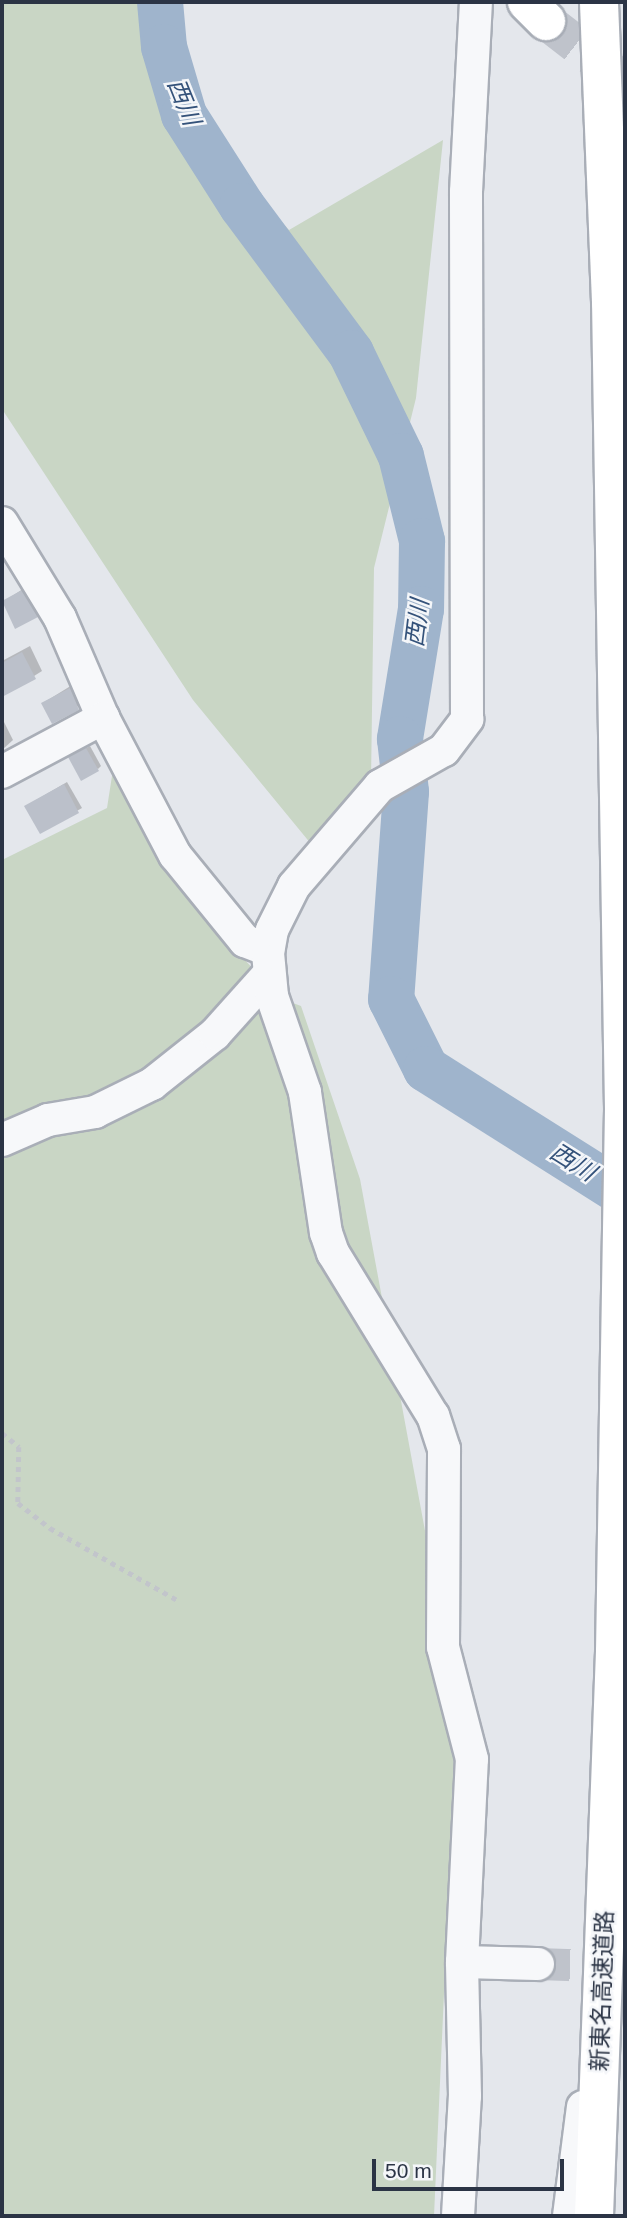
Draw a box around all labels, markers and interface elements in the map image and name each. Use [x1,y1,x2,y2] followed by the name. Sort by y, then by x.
[162,74,206,130] water label: 西川
[400,597,434,649] water label: 西川
[545,1137,601,1187] water label: 西川
[585,1910,619,2072] street label: 新東名高速道路
[375,2144,568,2188] scale bar
[385,2159,432,2182] text: 50 m

